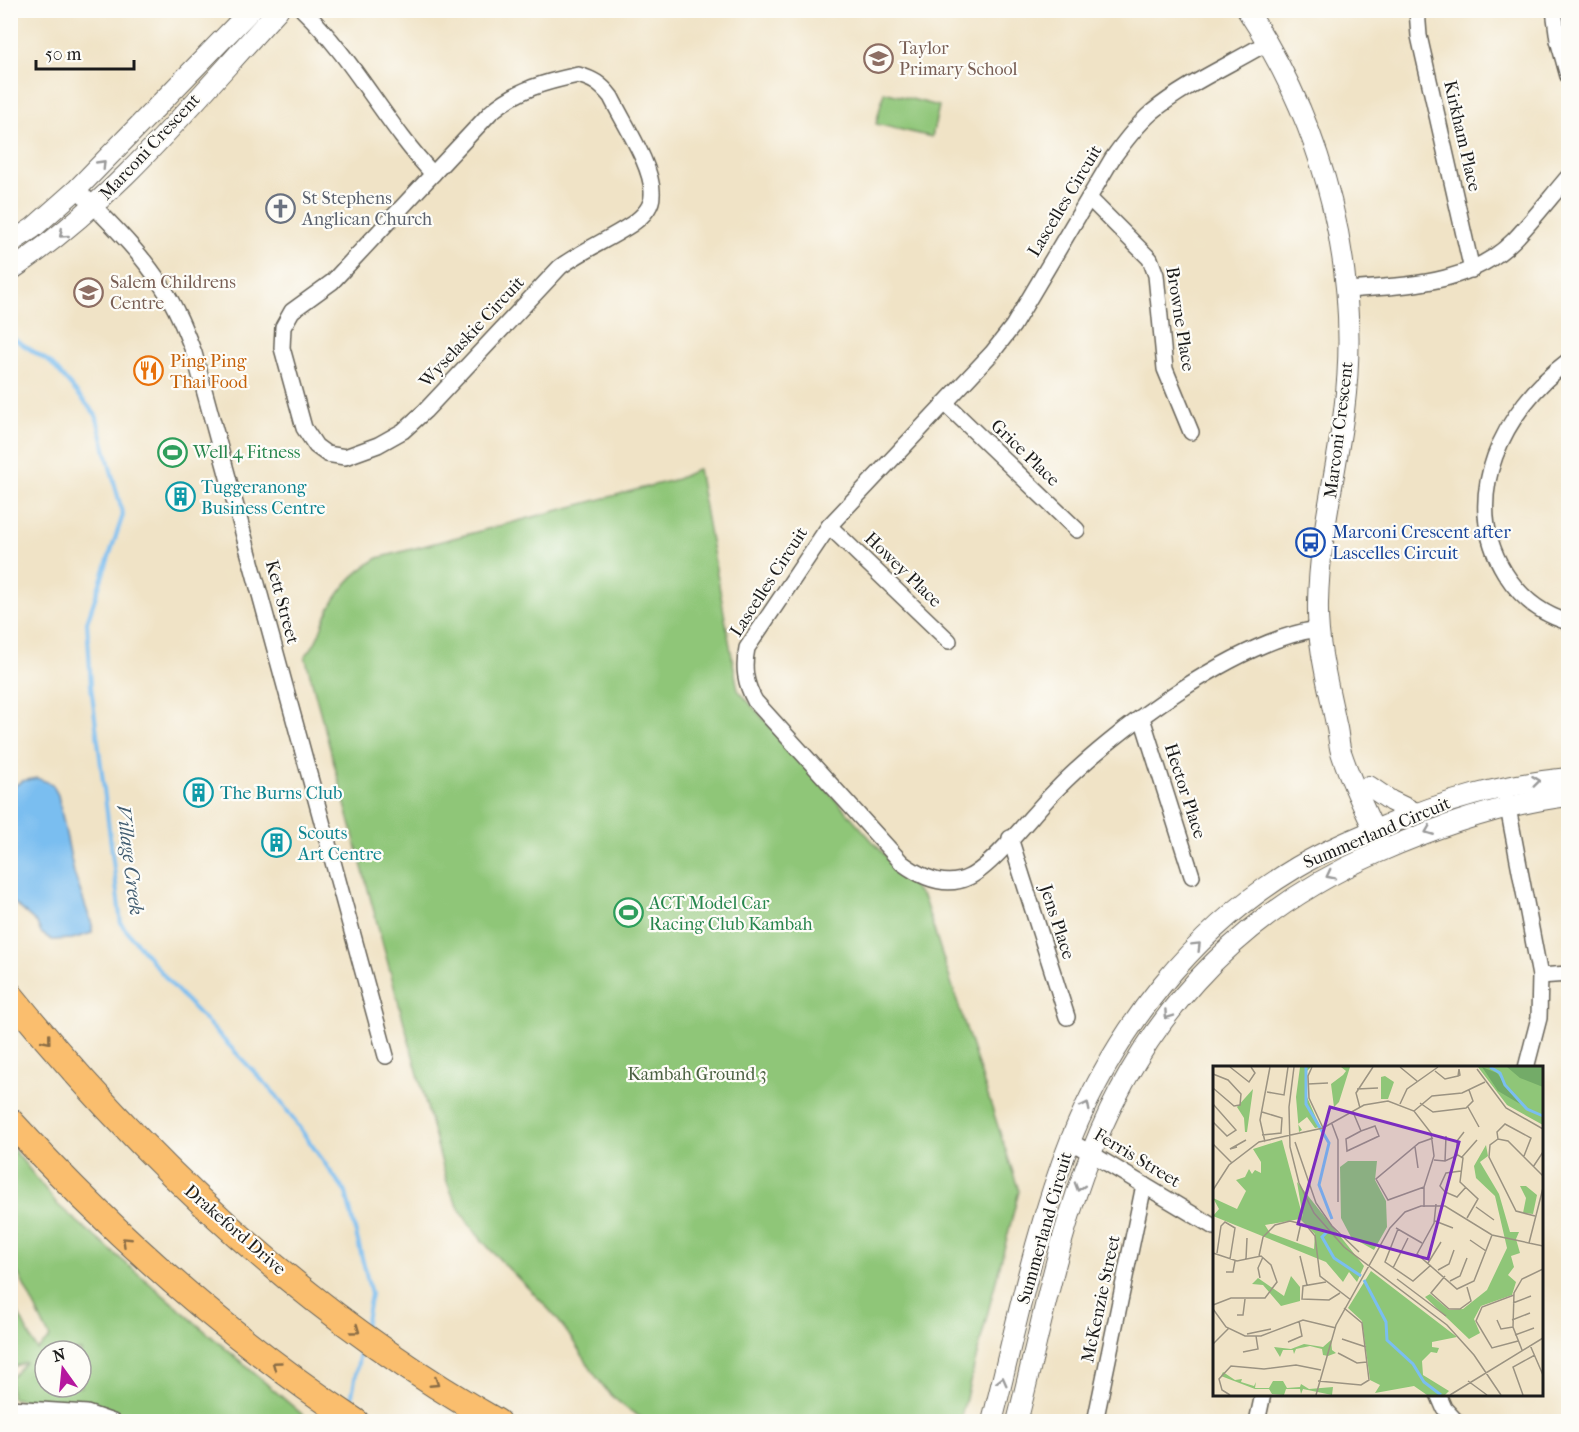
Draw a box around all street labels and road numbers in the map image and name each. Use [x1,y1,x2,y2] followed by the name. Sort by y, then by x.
[1439,78,1485,194] street label: Kirkham Place
[95,89,205,205] street label: Marconi Crescent
[1023,141,1107,261] street label: Lascelles Circuit
[1161,265,1199,373] street label: Browne Place
[415,272,529,393] street label: Wyselaskie Circuit
[1320,360,1358,500] street label: Marconi Crescent
[986,415,1064,491] street label: Grice Place
[726,523,813,641] street label: Lascelles Circuit
[860,528,946,612] street label: Howey Place
[261,558,303,647] street label: Kett Street
[1160,741,1210,841] street label: Hector Place
[1300,792,1454,873] street label: Summerland Circuit
[1034,880,1079,962] street label: Jens Place
[1090,1124,1185,1192] street label: Ferris Street
[1013,1149,1077,1307] street label: Summerland Circuit
[180,1180,290,1280] street label: Drakeford Drive
[1077,1233,1125,1365] street label: McKenzie Street

